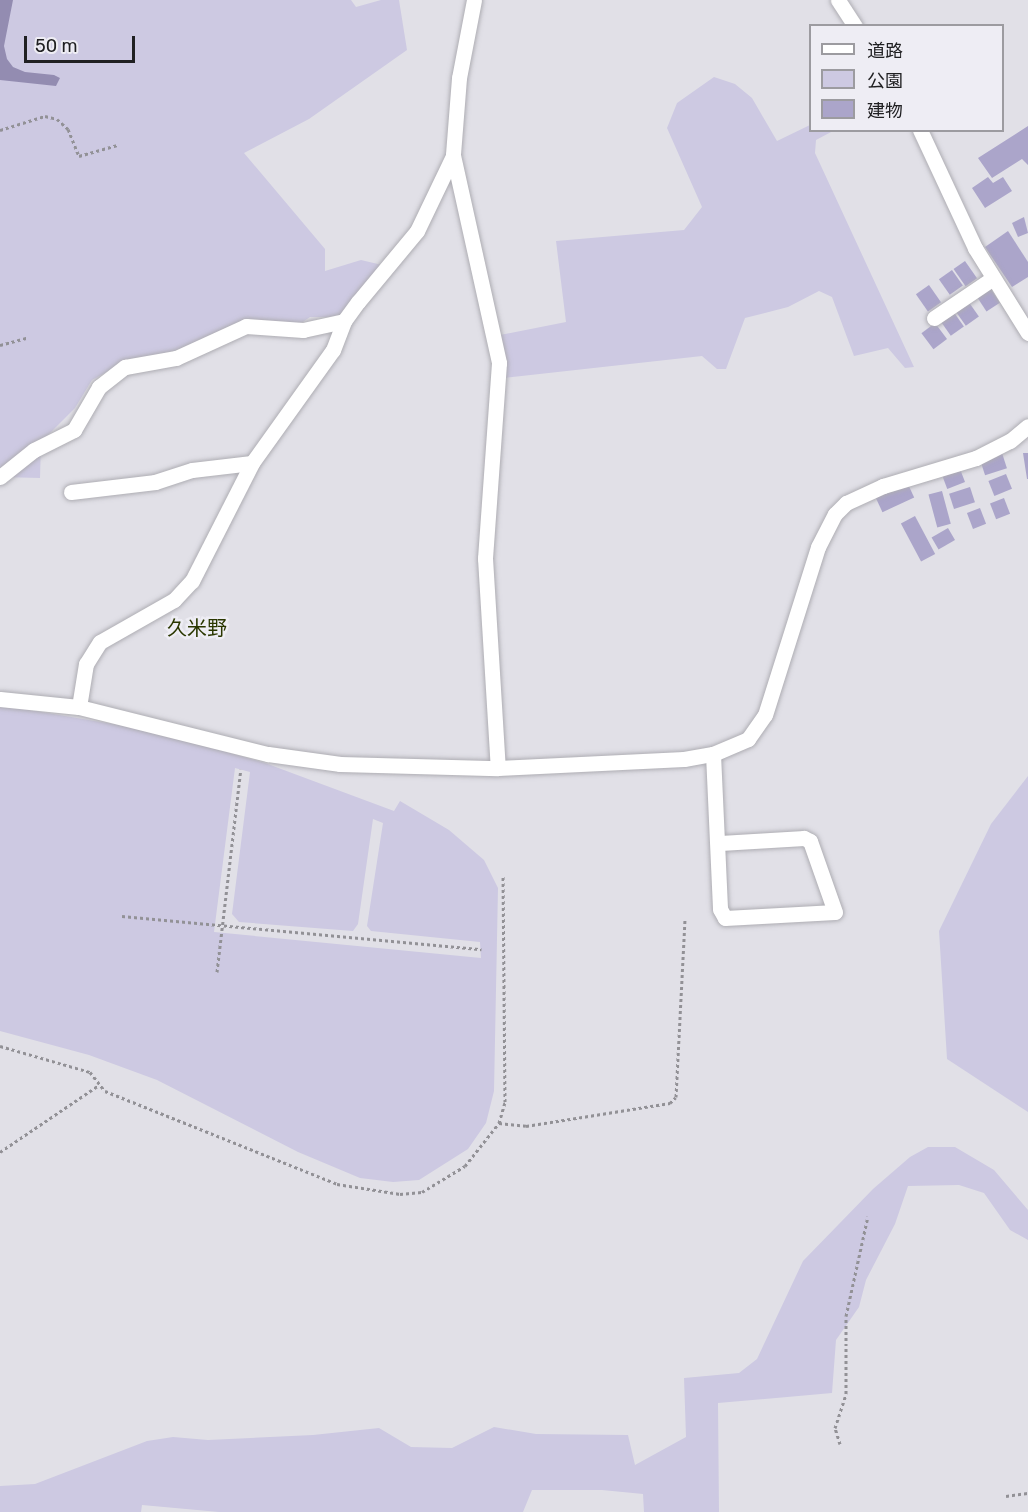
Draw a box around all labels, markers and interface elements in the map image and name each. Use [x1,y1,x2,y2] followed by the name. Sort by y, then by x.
[27,24,138,62] scale bar
[809,24,1004,132] legend
[35,35,78,57] text: 50 m
[867,40,903,62] text: 道路
[867,70,903,92] text: 公園
[867,100,903,122] text: 建物
[167,616,227,640] district label: 久米野

